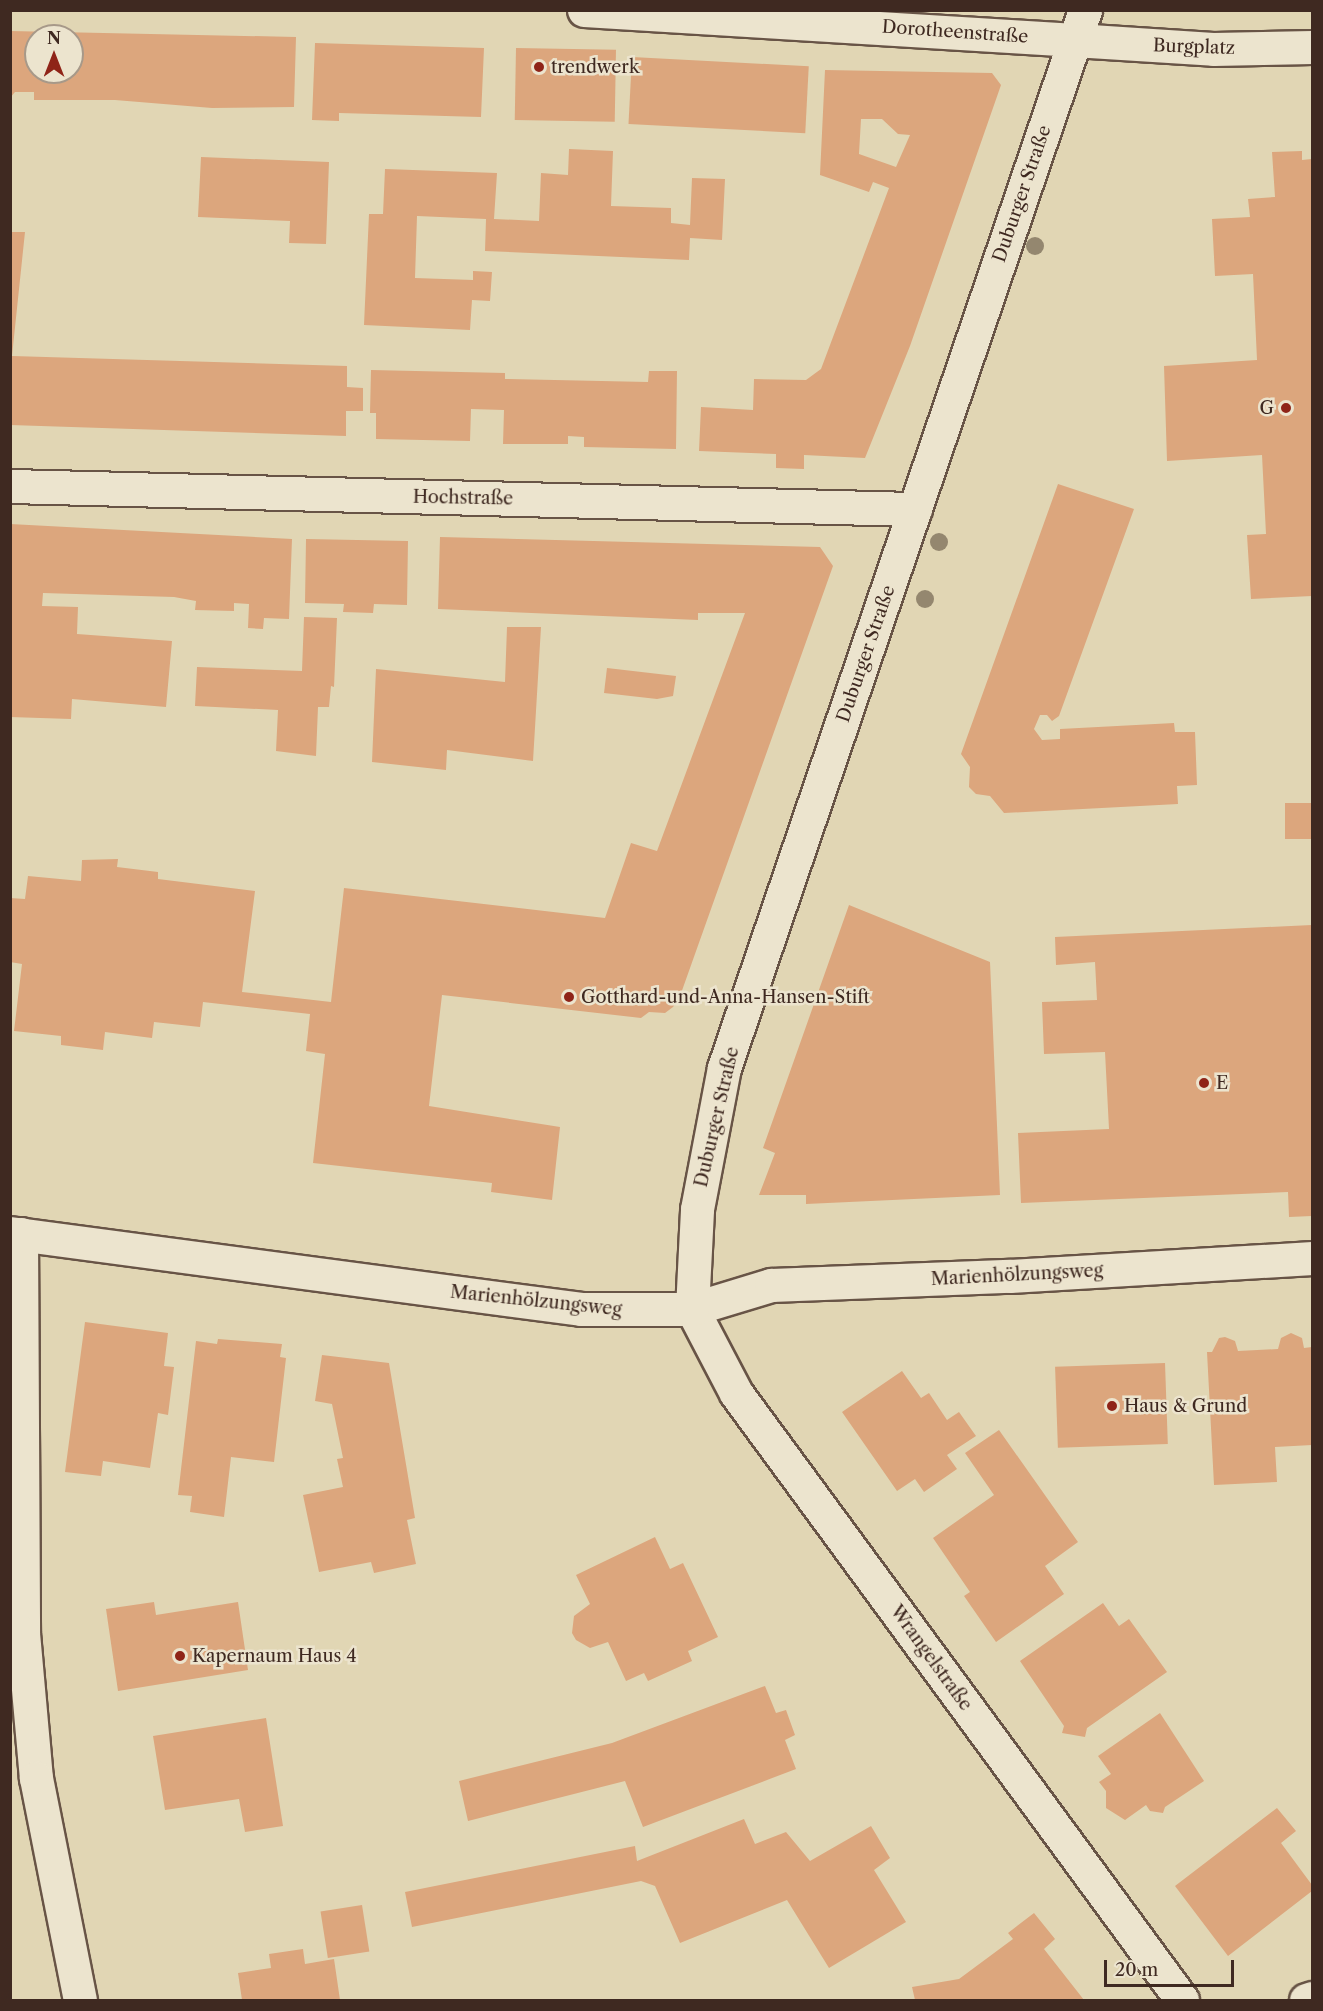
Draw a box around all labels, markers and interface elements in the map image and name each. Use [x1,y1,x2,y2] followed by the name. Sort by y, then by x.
[881,16,1029,48] street label: Dorotheenstraße
[24,24,84,84] north arrow
[47,28,61,48] text: N
[1153,35,1235,59] street label: Burgplatz
[551,56,639,78] place label: trendwerk
[532,60,546,74] marker: trendwerk
[988,123,1056,265] street label: Duburger Straße
[1260,397,1274,419] place label: G
[1279,401,1293,415] marker: G
[413,486,513,510] street label: Hochstraße
[832,583,900,725] street label: Duburger Straße
[581,986,870,1008] place label: Gotthard-und-Anna-Hansen-Stift
[562,990,576,1004] marker: Gotthard-und-Anna-Hansen-Stift
[690,1045,744,1189] street label: Duburger Straße
[1216,1072,1228,1094] place label: E
[1197,1076,1211,1090] marker: E
[930,1260,1104,1290] street label: Marienhölzungsweg
[449,1281,623,1321] street label: Marienhölzungsweg
[1124,1395,1247,1417] place label: Haus & Grund
[1105,1399,1119,1413] marker: Haus & Grund
[885,1601,977,1715] street label: Wrangelstraße
[192,1645,357,1667] place label: Kapernaum Haus 4
[173,1649,187,1663] marker: Kapernaum Haus 4
[1107,1948,1238,1986] scale bar
[1115,1959,1158,1981] text: 20 m

